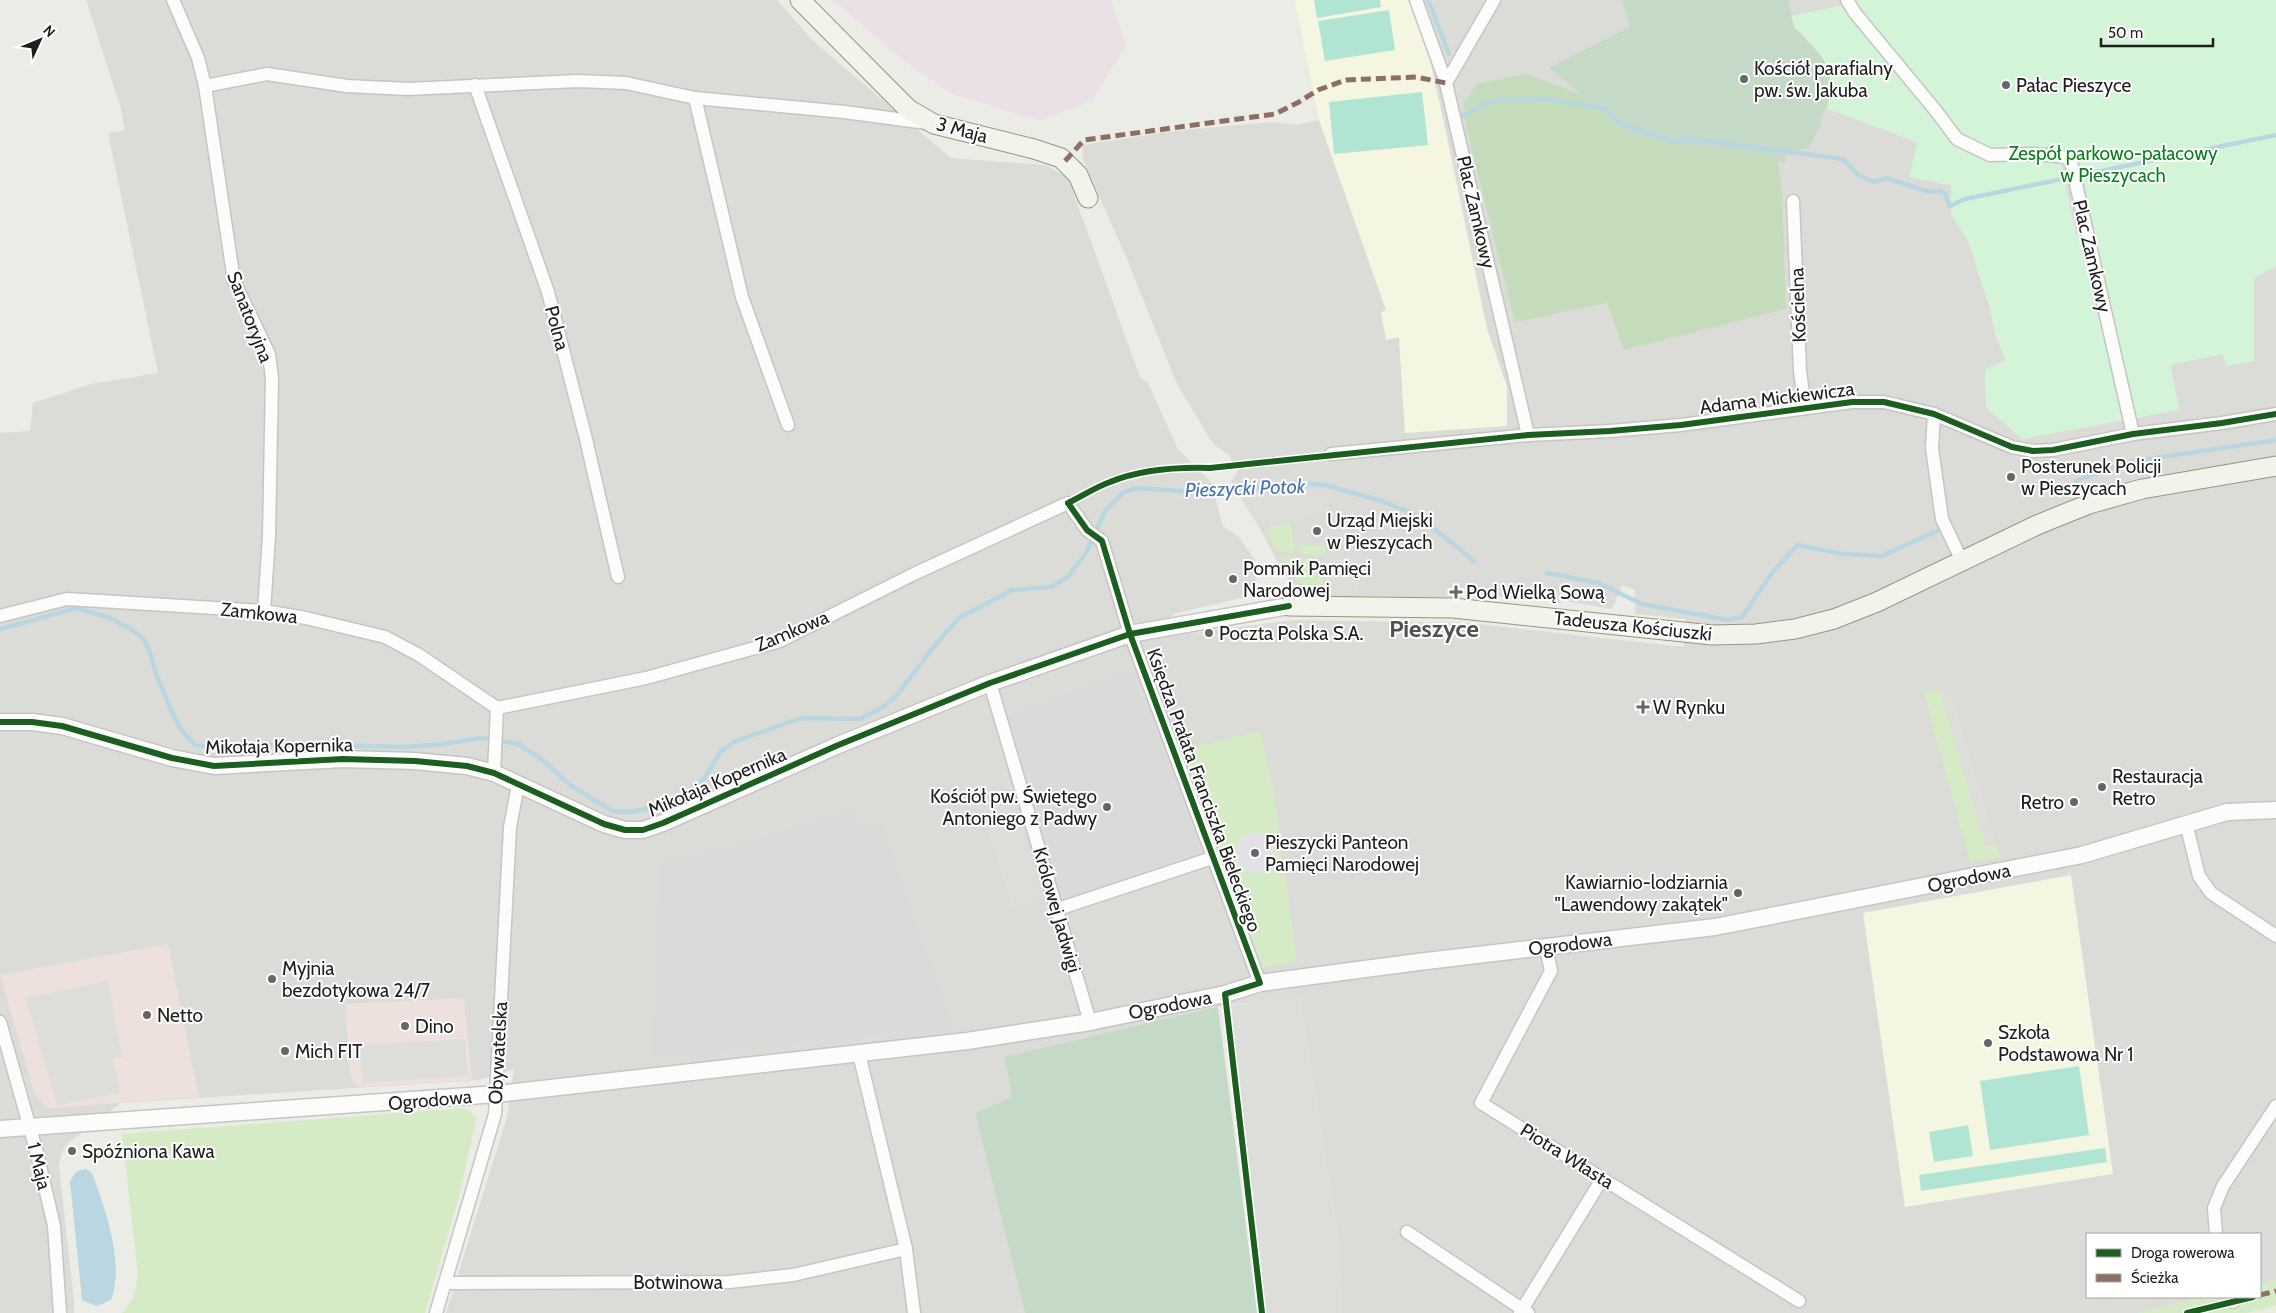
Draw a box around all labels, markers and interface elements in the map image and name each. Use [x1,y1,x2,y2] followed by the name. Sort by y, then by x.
[15,15,65,65] north arrow
[2101,15,2214,47] scale bar
[39,21,59,41] text: N
[2108,24,2143,42] text: 50 m
[1754,57,1893,102] place label: Kościół parafialny pw. św. Jakuba
[1738,73,1750,85] marker: Kościół parafialny pw. św. Jakuba
[2016,74,2131,97] place label: Pałac Pieszyce
[2000,79,2012,91] marker: Pałac Pieszyce
[934,112,990,148] street label: 3 Maja
[2008,142,2218,187] park label: Zespół parkowo-pałacowy w Pieszycach
[1452,153,1500,271] street label: Plac Zamkowy
[2068,197,2116,315] street label: Plac Zamkowy
[1785,267,1811,343] street label: Kościelna
[222,268,278,366] street label: Sanatoryjna
[540,303,574,353] street label: Polna
[1698,377,1856,419] street label: Adama Mickiewicza
[2021,455,2161,500] place label: Posterunek Policji w Pieszycach
[2005,471,2017,483] marker: Posterunek Policji w Pieszycach
[1184,474,1307,502] water label: Pieszycki Potok
[1327,509,1433,554] place label: Urząd Miejski w Pieszycach
[1311,525,1323,537] marker: Urząd Miejski w Pieszycach
[1243,557,1371,602] place label: Pomnik Pamięci Narodowej
[1227,573,1239,585] marker: Pomnik Pamięci Narodowej
[1466,581,1605,604] place label: Pod Wielką Sową
[1450,586,1462,598] marker: Pod Wielką Sową
[219,598,299,628] street label: Zamkowa
[752,605,832,657] street label: Zamkowa
[1553,606,1713,646] street label: Tadeusza Kościuszki
[1389,614,1479,643] district label: Pieszyce
[1219,622,1363,645] place label: Poczta Polska S.A.
[1203,627,1215,639] marker: Poczta Polska S.A.
[1142,645,1266,935] street label: Księdza Prałata Franciszka Bieleckiego
[1653,696,1725,719] place label: W Rynku
[1637,701,1649,713] marker: W Rynku
[205,733,353,759] street label: Mikołaja Kopernika
[644,743,790,821] street label: Mikołaja Kopernika
[2112,765,2203,810] place label: Restauracja Retro
[2096,781,2108,793] marker: Restauracja Retro
[930,784,1097,830] place label: Kościół pw. Świętego Antoniego z Padwy
[2021,791,2064,814] place label: Retro
[2068,796,2080,808] marker: Retro
[1101,801,1113,813] marker: Kościół pw. Świętego Antoniego z Padwy
[1265,831,1419,876] place label: Pieszycki Panteon Pamięci Narodowej
[1028,845,1086,975] street label: Królowej Jadwigi
[1249,847,1261,859] marker: Pieszycki Panteon Pamięci Narodowej
[1926,859,2012,897] street label: Ogrodowa
[1555,871,1728,916] place label: Kawiarnio-lodziarnia "Lawendowy zakątek"
[1732,887,1744,899] marker: Kawiarnio-lodziarnia "Lawendowy zakątek"
[1527,927,1613,961] street label: Ogrodowa
[282,957,430,1002] place label: Myjnia bezdotykowa 24/7
[266,973,278,985] marker: Myjnia bezdotykowa 24/7
[1127,986,1213,1024] street label: Ogrodowa
[484,1001,512,1105] street label: Obywatelska
[157,1004,203,1027] place label: Netto
[141,1009,153,1021] marker: Netto
[415,1015,454,1038] place label: Dino
[399,1020,411,1032] marker: Dino
[1998,1021,2134,1066] place label: Szkoła Podstawowa Nr 1
[1982,1037,1994,1049] marker: Szkoła Podstawowa Nr 1
[295,1040,362,1063] place label: Mich FIT
[279,1045,291,1057] marker: Mich FIT
[387,1085,473,1115] street label: Ogrodowa
[1516,1118,1618,1194] street label: Piotra Własta
[22,1140,56,1192] street label: 1 Maja
[82,1140,215,1163] place label: Spóźniona Kawa
[66,1145,78,1157] marker: Spóźniona Kawa
[2086,1233,2261,1298] legend
[2131,1244,2235,1262] text: Droga rowerowa
[2131,1268,2179,1287] text: Ścieżka
[633,1271,723,1294] street label: Botwinowa

